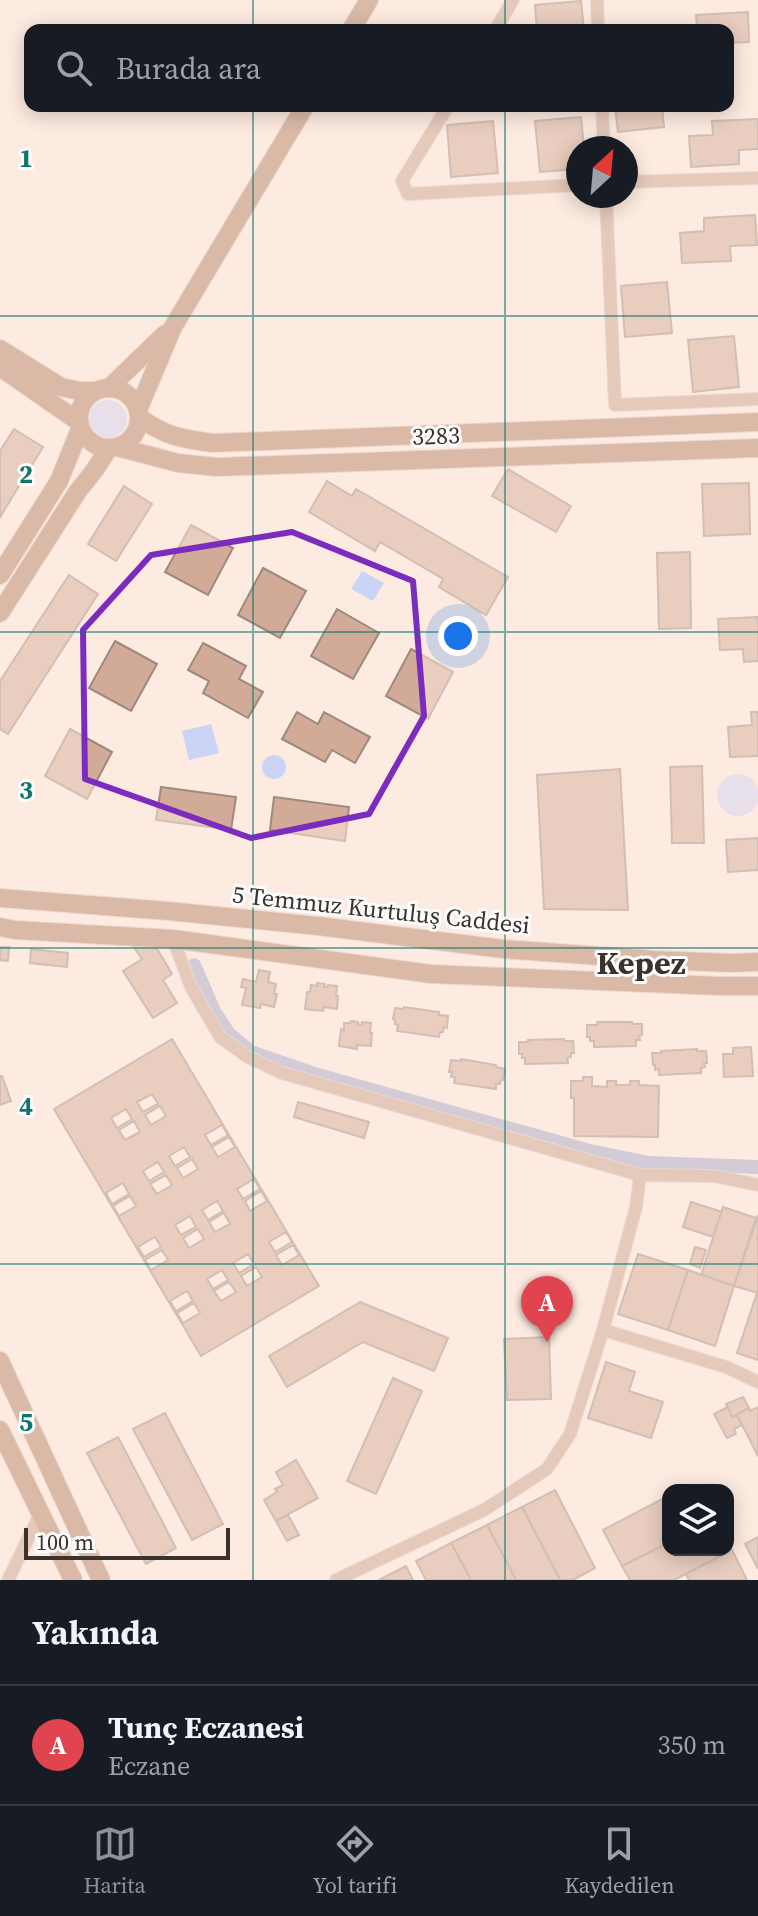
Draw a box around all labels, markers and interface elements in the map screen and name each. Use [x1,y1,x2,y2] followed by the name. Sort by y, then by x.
[24,24,734,112] search box
[52,46,96,90] icon: search
[116,48,261,89] text: Burada ara
[566,136,638,208] north arrow
[19,140,33,176] text: 1
[411,418,461,453] street label: 3283
[19,456,33,492] text: 2
[438,616,478,656] your location
[19,772,33,808] text: 3
[231,877,531,942] street label: 5 Temmuz Kurtuluş Caddesi
[596,941,686,985] district label: Kepez
[19,1088,33,1124] text: 4
[521,1276,573,1342] pin: A
[19,1404,33,1440] text: 5
[662,1484,734,1556] map controls
[662,1484,734,1556] button: layers
[24,1524,230,1560] scale bar
[36,1527,94,1557] text: 100 m
[32,1609,159,1655] text: Yakında
[108,1707,304,1748] text: Tunç Eczanesi
[49,1727,67,1763] text: A
[658,1727,726,1763] text: 350 m
[108,1748,190,1784] text: Eczane
[84,1822,146,1900] tab: Harita
[313,1822,397,1900] tab: Yol tarifi
[564,1822,674,1900] tab: Kaydedilen

